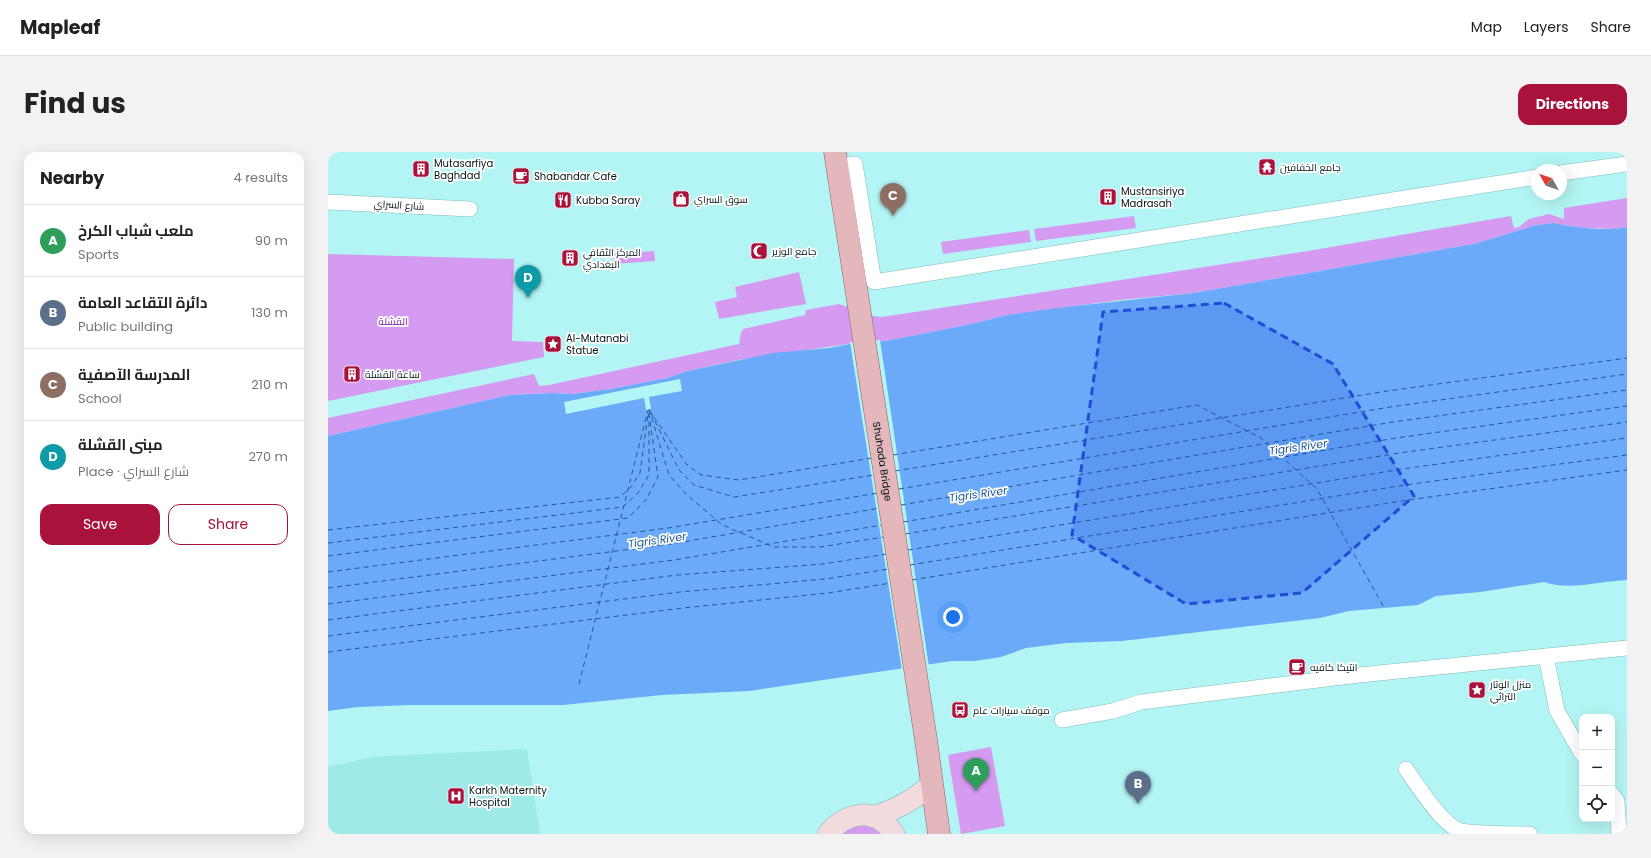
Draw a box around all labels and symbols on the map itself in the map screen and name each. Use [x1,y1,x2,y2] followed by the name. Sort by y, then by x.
[434,156,493,183] place label: Mutasarfiya Baghdad
[1257,157,1277,177] temple icon: جامع الخفافين
[411,159,431,179] building icon: Mutasarfiya Baghdad
[1280,160,1341,175] place label: جامع الخفافين
[1531,164,1567,200] north arrow
[511,166,531,186] cafe icon: Shabandar Cafe
[534,169,617,184] place label: Shabandar Cafe
[880,183,906,216] pin: C
[1121,184,1184,211] place label: Mustansiriya Madrasah
[1098,187,1118,207] building icon: Mustansiriya Madrasah
[671,189,691,209] shop icon: سوق السراي
[553,190,573,210] restaurant icon: Kubba Saray
[694,192,748,207] place label: سوق السراي
[576,193,640,208] place label: Kubba Saray
[373,196,425,214] street label: شارع السراي
[749,241,769,261] mosque icon: جامع الوزير
[771,244,816,259] place label: جامع الوزير
[583,245,641,272] place label: المركز الثقافي البغدادي
[560,248,580,268] building icon: المركز الثقافي البغدادي
[515,265,541,298] pin: D
[378,314,408,329] park label: القشلة
[566,331,629,358] place label: Al-Mutanabi Statue
[543,334,563,354] place icon: Al-Mutanabi Statue
[342,364,362,384] building icon: ساعة القشلة
[365,367,420,382] place label: ساعة القشلة
[869,421,896,502] street label: Shuhada Bridge
[1268,435,1329,459] water label: Tigris River
[948,482,1009,506] water label: Tigris River
[627,528,688,552] water label: Tigris River
[943,607,963,627] your location
[1287,657,1307,677] cafe icon: انتيكا كافيه
[1310,660,1357,675] place label: انتيكا كافيه
[1489,677,1531,704] place label: منزل الوتار التراثي
[1467,680,1487,700] place icon: منزل الوتار التراثي
[950,700,970,720] bus stop icon: موقف سيارات عام
[973,703,1050,718] place label: موقف سيارات عام
[963,758,989,791] pin: A
[1125,771,1151,804] pin: B
[469,783,547,810] place label: Karkh Maternity Hospital
[446,786,466,806] hospital icon: Karkh Maternity Hospital

